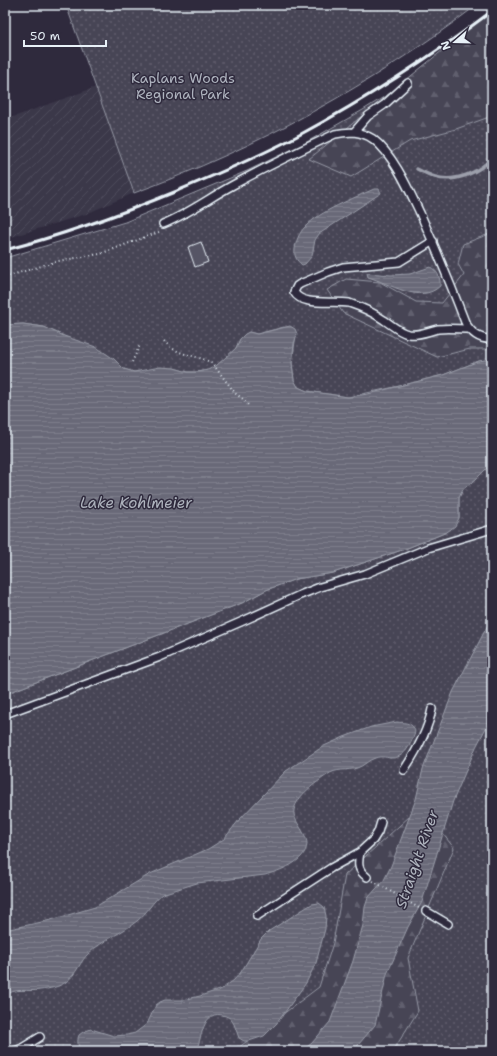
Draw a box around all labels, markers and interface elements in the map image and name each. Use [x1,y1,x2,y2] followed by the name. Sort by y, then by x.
[24,22,106,48] scale bar
[435,22,475,62] north arrow
[30,28,60,44] text: 50 m
[437,38,455,52] text: N
[131,69,235,103] park label: Kaplans Woods Regional Park
[80,493,193,513] water label: Lake Kohlmeier
[391,806,443,911] water label: Straight River

